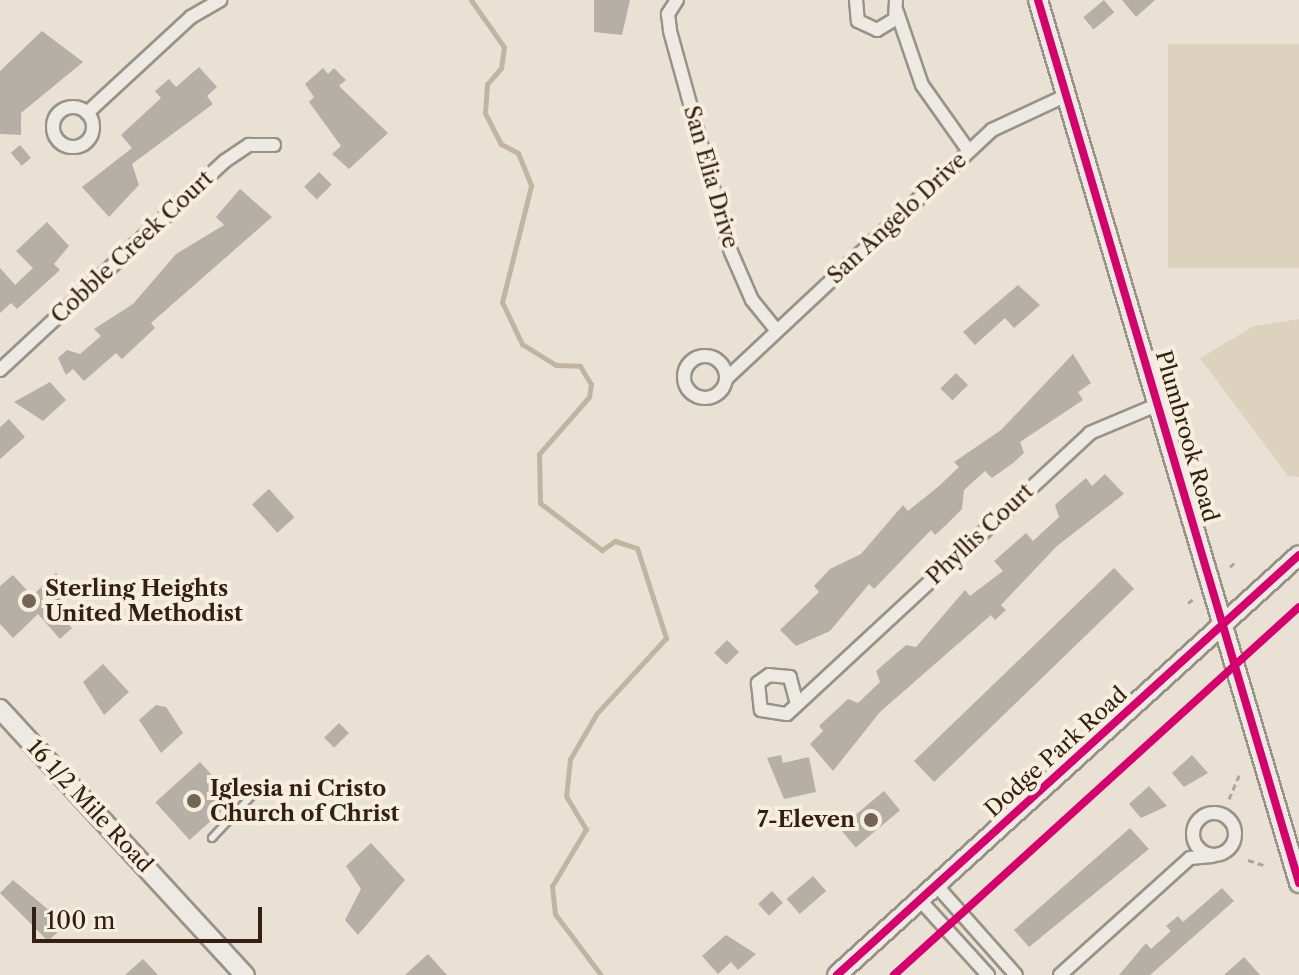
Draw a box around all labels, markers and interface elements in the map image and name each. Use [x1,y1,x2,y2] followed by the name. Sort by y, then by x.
[678,103,744,251] street label: San Elia Drive
[822,147,972,289] street label: San Angelo Drive
[46,165,218,329] street label: Cobble Creek Court
[1150,347,1224,525] street label: Plumbrook Road
[921,478,1039,590] street label: Phyllis Court
[45,575,243,626] place label: Sterling Heights United Methodist
[20,592,38,610] marker: Sterling Heights United Methodist
[979,681,1133,823] street label: Dodge Park Road
[22,734,158,878] street label: 16 1/2 Mile Road
[210,775,399,826] place label: Iglesia ni Cristo Church of Christ
[185,792,203,810] marker: Iglesia ni Cristo Church of Christ
[757,807,855,833] place label: 7-Eleven
[862,811,880,829] marker: 7-Eleven
[36,891,266,941] scale bar
[46,906,115,935] text: 100 m

